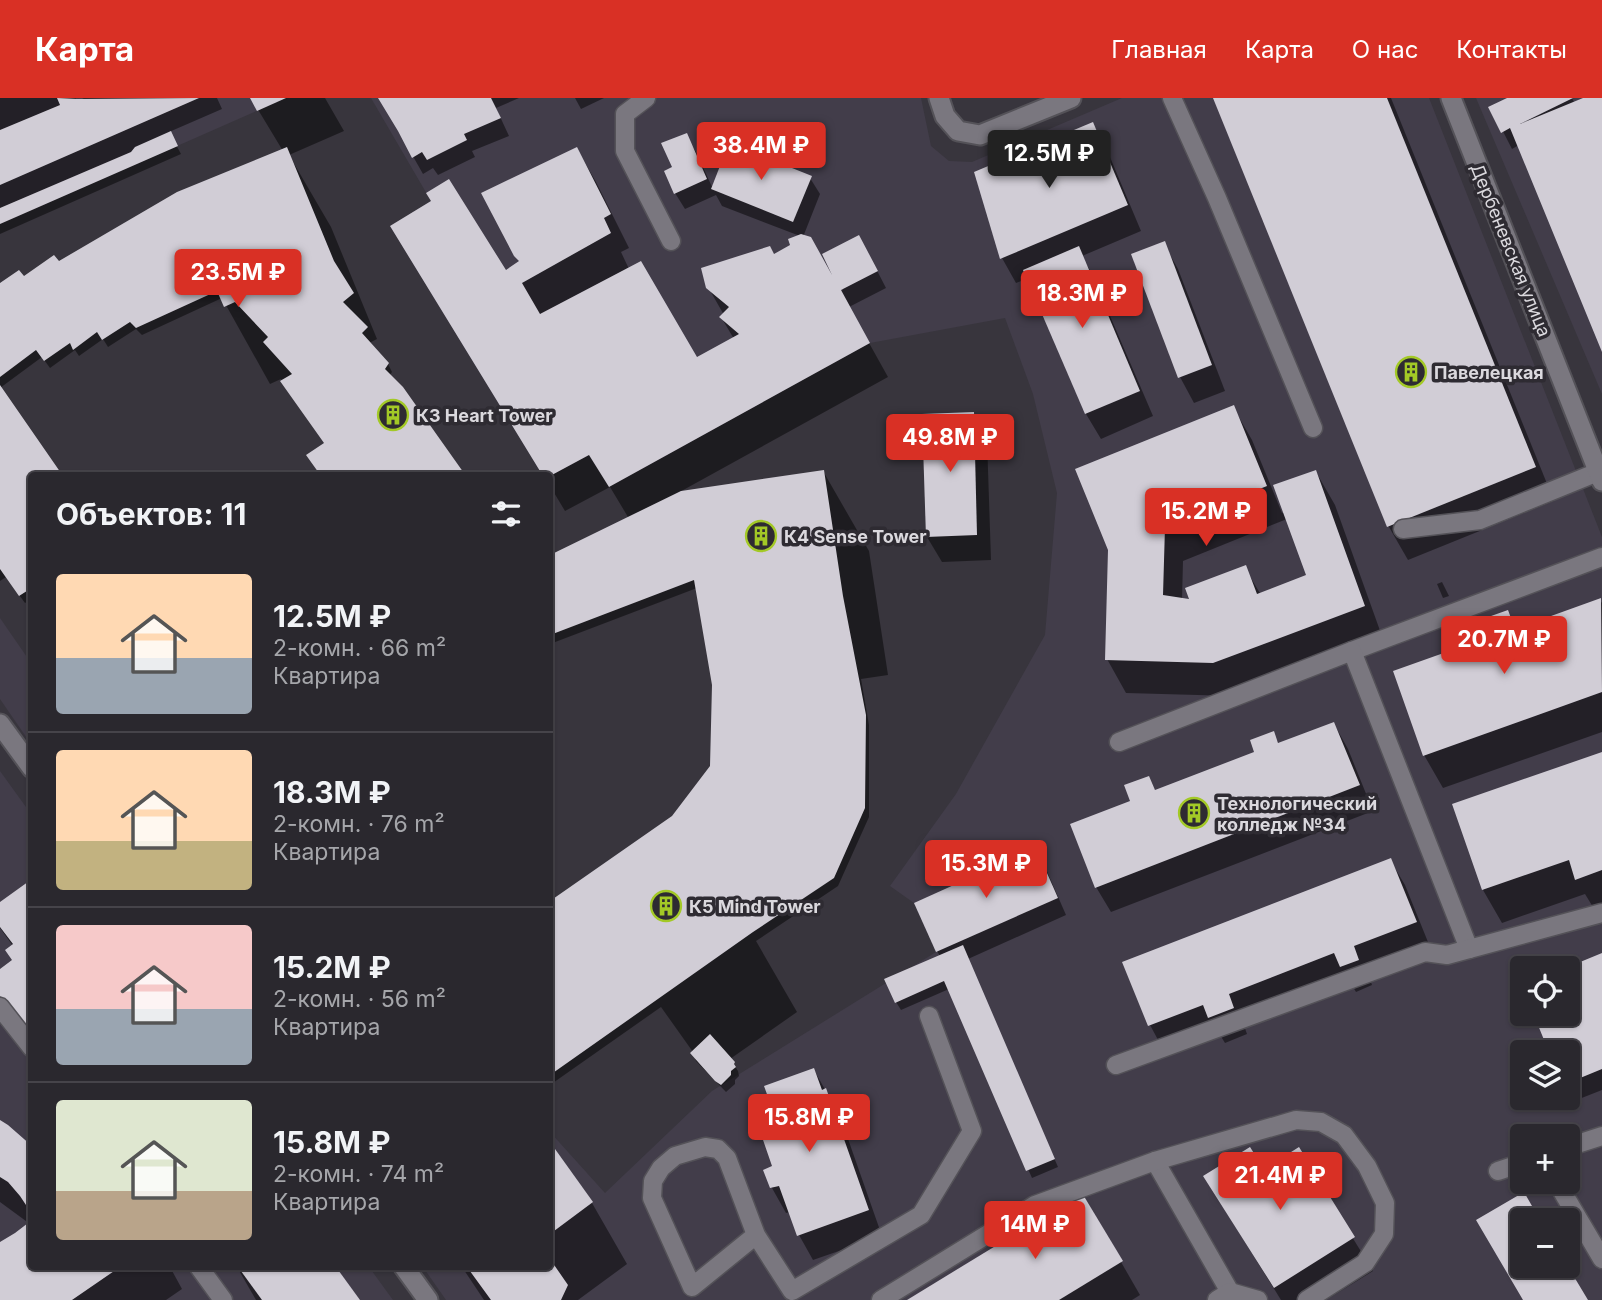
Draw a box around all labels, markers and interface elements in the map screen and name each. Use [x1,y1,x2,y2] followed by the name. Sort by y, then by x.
[35,29,134,69] text: Карта
[1111,35,1207,64] text: Главная
[1245,35,1314,64] text: Карта
[1352,35,1418,64] text: О нас
[1456,35,1567,64] text: Контакты
[696,122,826,182] pin: 38.4M ₽
[984,130,1114,190] pin: 12.5M ₽
[713,131,809,159] text: 38.4M ₽
[1004,139,1094,167] text: 12.5M ₽
[1467,160,1555,340] street label: Дербеневская улица
[173,250,303,309] pin: 23.5M ₽
[190,258,286,286] text: 23.5M ₽
[1017,271,1147,330] pin: 18.3M ₽
[1037,279,1127,307] text: 18.3M ₽
[1394,355,1428,389] building icon: Павелецкая
[1434,362,1544,383] place label: Павелецкая
[376,398,410,432] building icon: К3 Heart Tower
[416,405,553,426] place label: К3 Heart Tower
[885,414,1015,474] pin: 49.8M ₽
[902,423,998,451] text: 49.8M ₽
[1141,489,1271,548] pin: 15.2M ₽
[487,495,525,533] icon: filters
[56,496,246,532] text: Объектов: 11
[1161,497,1251,525] text: 15.2M ₽
[744,519,778,553] building icon: К4 Sense Tower
[784,526,927,547] place label: К4 Sense Tower
[273,598,391,634] text: 12.5M ₽
[112,602,196,686] icon: home
[1439,616,1569,676] pin: 20.7M ₽
[1457,625,1551,653] text: 20.7M ₽
[273,634,446,662] text: 2-комн. · 66 m²
[273,662,380,690] text: Квартира
[273,774,391,810] text: 18.3M ₽
[112,778,196,862] icon: home
[1217,793,1377,835] place label: Технологический колледж №34
[1177,796,1211,830] building icon: Технологический колледж №34
[273,810,445,838] text: 2-комн. · 76 m²
[273,838,380,866] text: Квартира
[921,840,1051,900] pin: 15.3M ₽
[941,849,1031,877] text: 15.3M ₽
[649,889,683,923] building icon: К5 Mind Tower
[689,896,821,917] place label: К5 Mind Tower
[273,949,391,985] text: 15.2M ₽
[112,953,196,1037] icon: home
[1510,956,1580,1278] map controls
[1510,956,1580,1026] button: locate
[273,985,446,1013] text: 2-комн. · 56 m²
[273,1013,380,1041] text: Квартира
[1510,1040,1580,1110] button: layers
[744,1094,874,1154] pin: 15.8M ₽
[764,1103,854,1131] text: 15.8M ₽
[273,1124,390,1160] text: 15.8M ₽
[1510,1124,1580,1194] button: +
[112,1128,196,1212] icon: home
[1215,1152,1345,1212] pin: 21.4M ₽
[273,1160,444,1188] text: 2-комн. · 74 m²
[1234,1161,1326,1189] text: 21.4M ₽
[273,1188,380,1216] text: Квартира
[986,1202,1084,1261] pin: 14M ₽
[1510,1208,1580,1278] button: −
[1000,1210,1070,1238] text: 14M ₽

